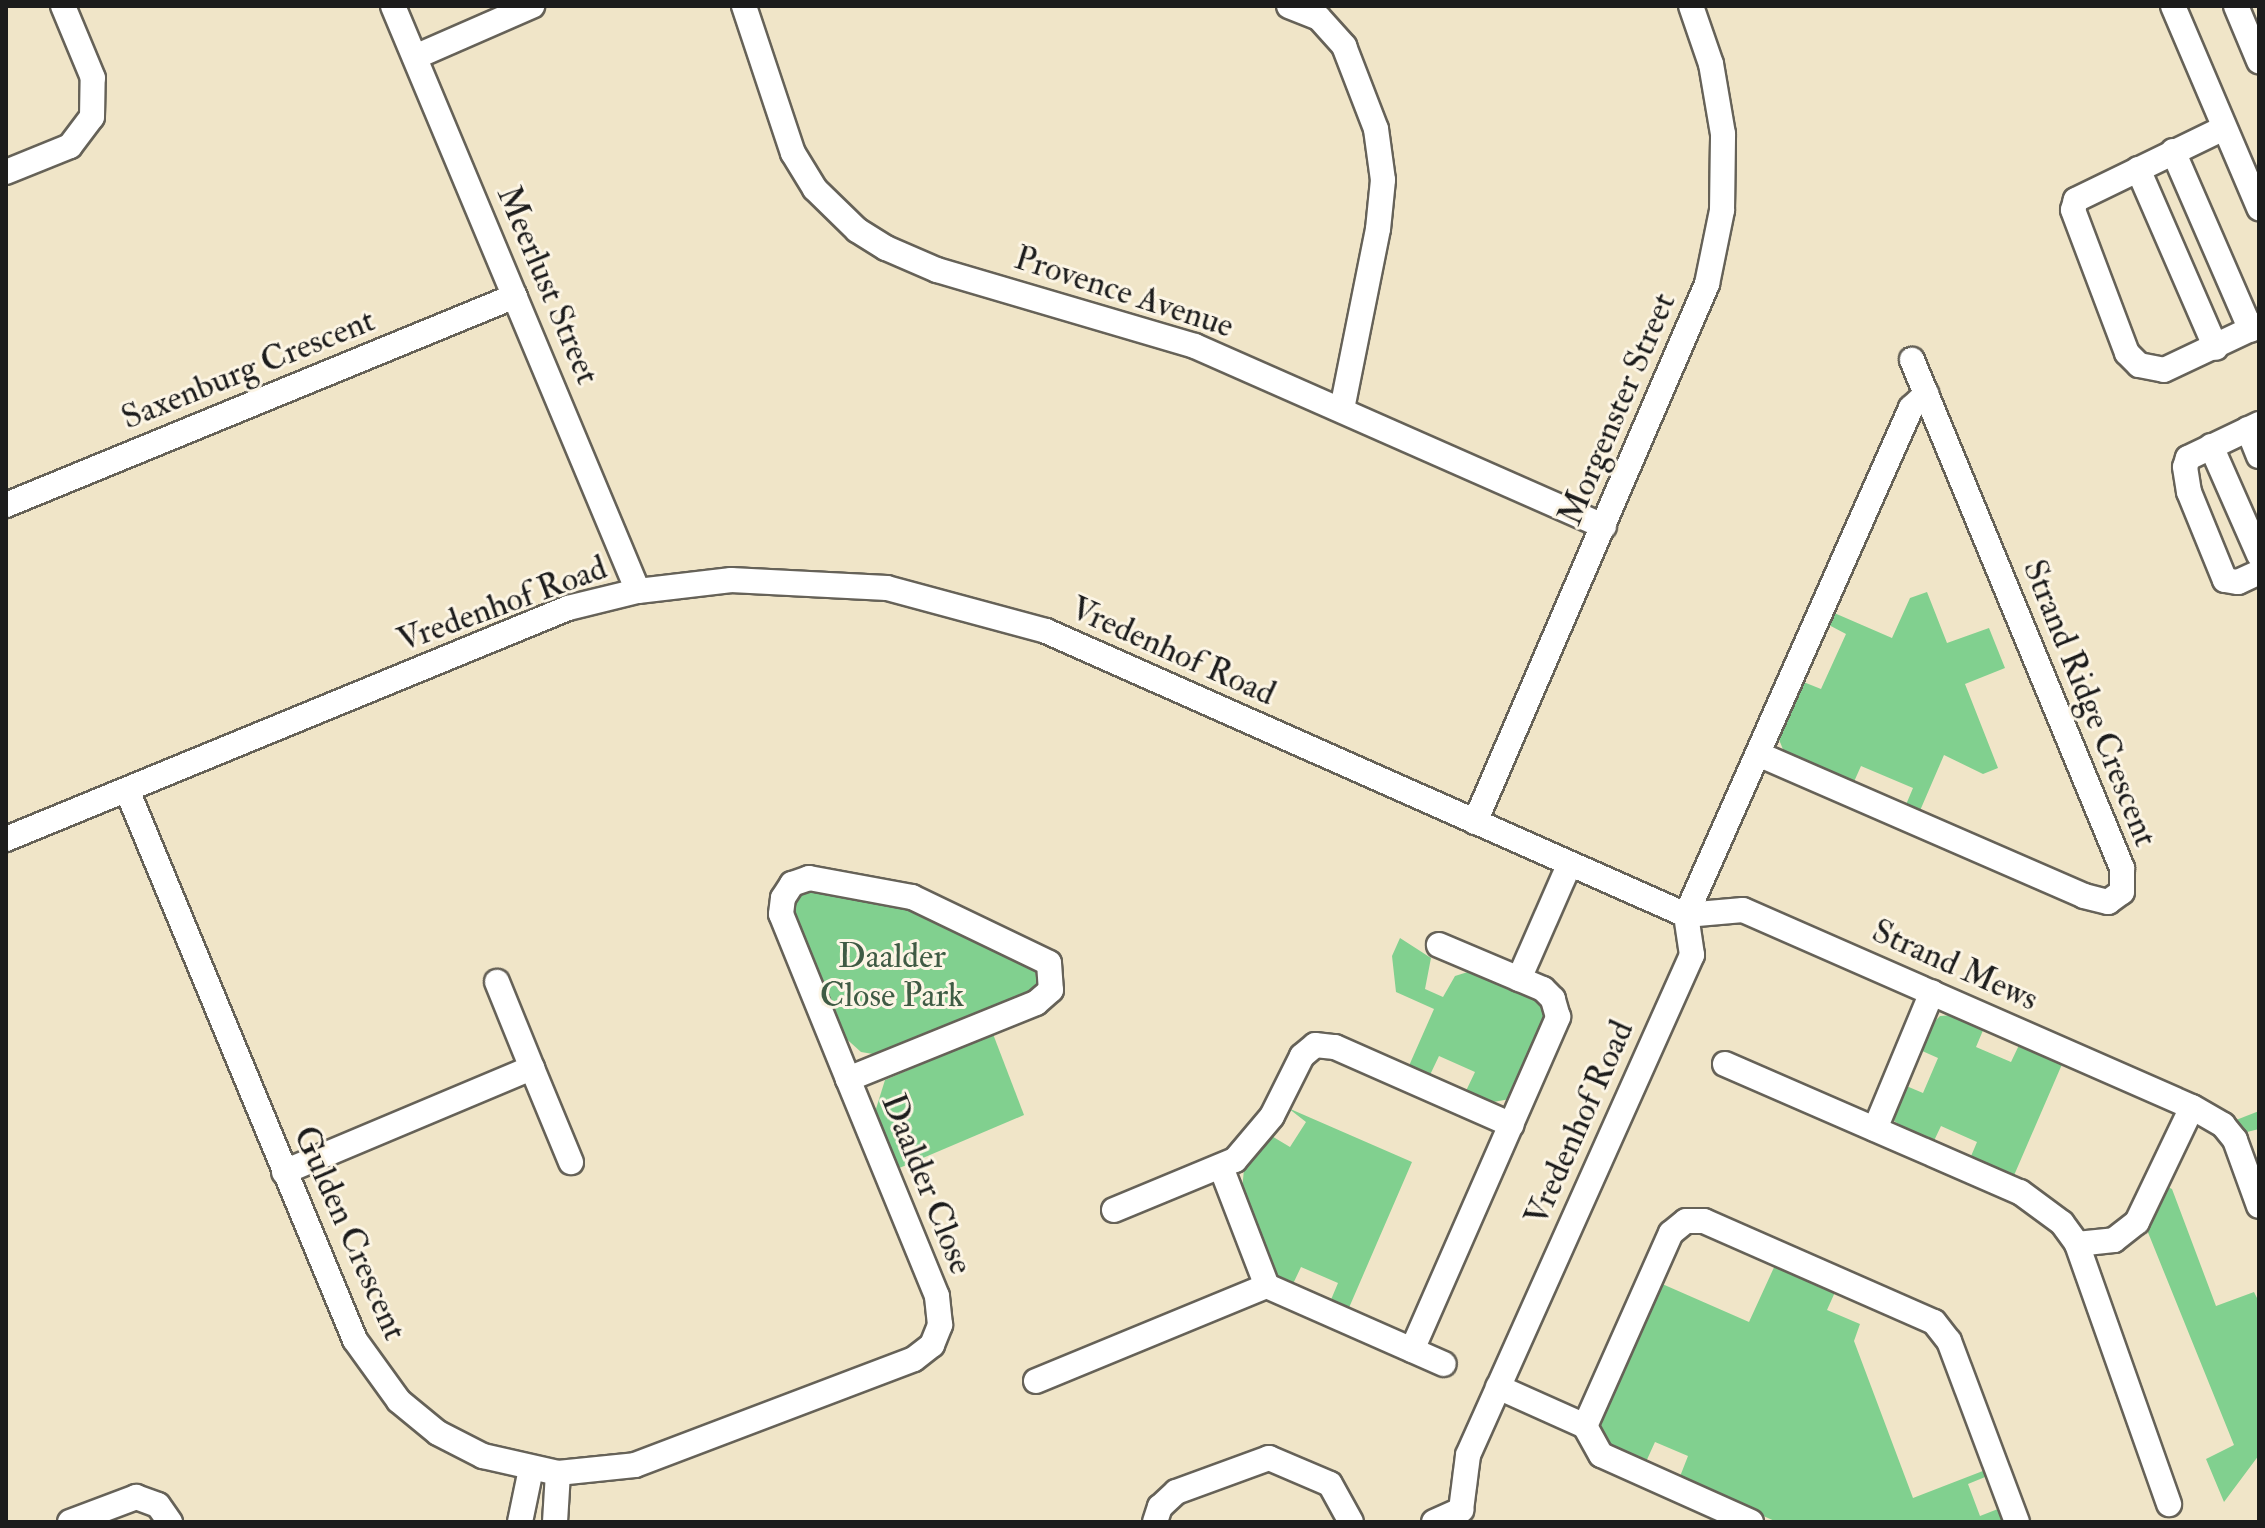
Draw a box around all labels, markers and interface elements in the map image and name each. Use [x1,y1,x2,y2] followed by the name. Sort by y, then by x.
[488,180,608,390] street label: Meerlust Street
[1009,237,1239,347] street label: Provence Avenue
[1550,287,1684,531] street label: Morgenster Street
[116,300,380,438] street label: Saxenburg Crescent
[392,547,612,661] street label: Vredenhof Road
[2014,554,2166,852] street label: Strand Ridge Crescent
[1064,588,1282,714] street label: Vredenhof Road
[1866,910,2044,1020] street label: Strand Mews
[820,936,964,1016] park label: Daalder Close Park
[1516,1014,1642,1232] street label: Vredenhof Road
[872,1088,982,1280] street label: Daalder Close
[285,1120,415,1346] street label: Gulden Crescent

